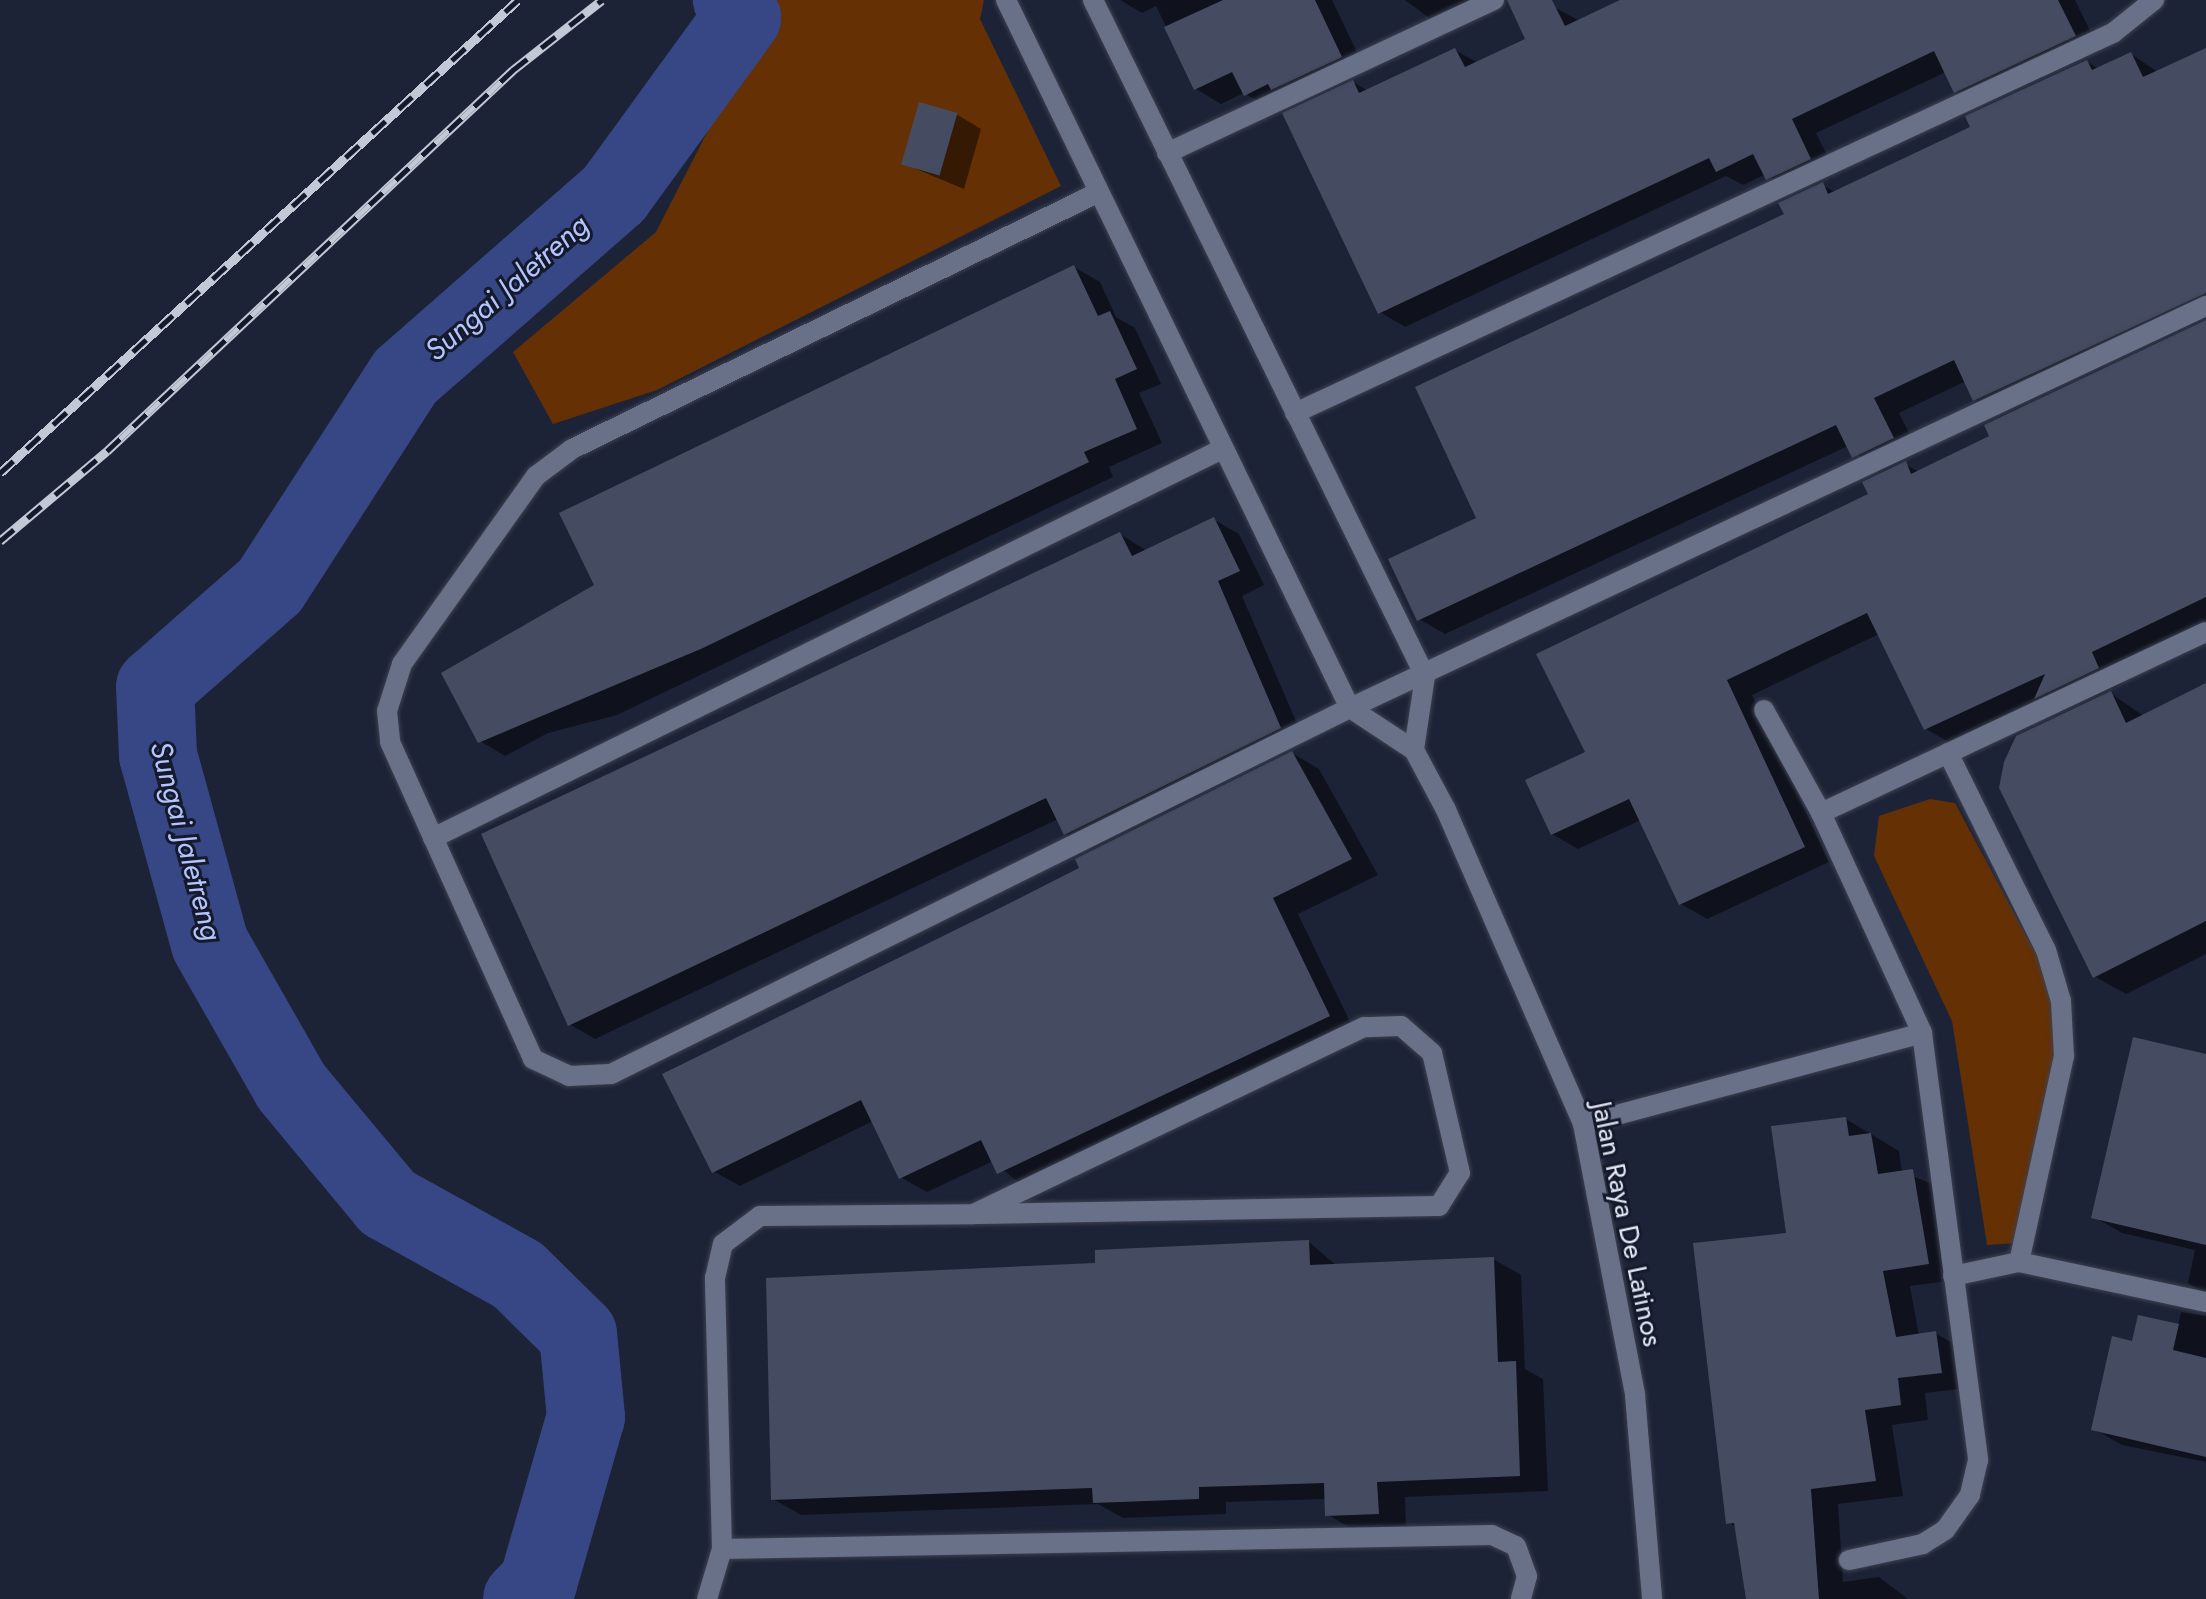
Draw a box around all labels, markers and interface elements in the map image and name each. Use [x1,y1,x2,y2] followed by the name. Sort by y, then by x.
[418,207,596,369] water label: Sungai Jaletreng
[142,737,230,945] water label: Sungai Jaletreng
[1585,1098,1669,1350] street label: Jalan Raya De Latinos

